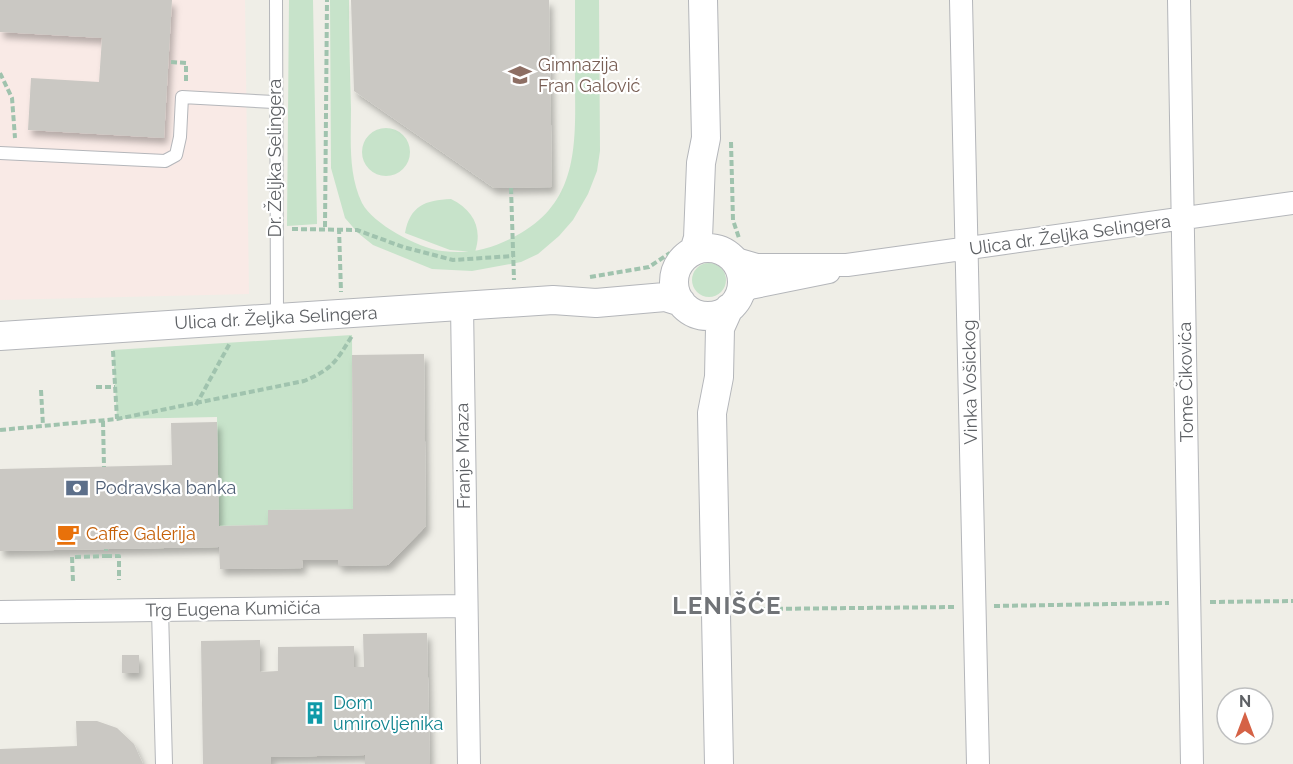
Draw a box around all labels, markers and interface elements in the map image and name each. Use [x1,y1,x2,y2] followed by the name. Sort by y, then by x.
[538,54,641,96] place label: Gimnazija Fran Galović
[507,62,533,88] school or university icon: Gimnazija Fran Galović
[263,79,285,237] street label: Dr. Željka Selingera
[968,209,1172,259] street label: Ulica dr. Željka Selingera
[174,301,378,333] street label: Ulica dr. Željka Selingera
[958,319,981,445] street label: Vinka Vošickog
[1173,322,1197,442] street label: Tome Čikovića
[451,403,474,509] street label: Franje Mraza
[64,475,90,501] bank icon: Podravska banka
[95,477,236,498] place label: Podravska banka
[55,521,81,547] cafe icon: Caffe Galerija
[86,523,196,544] place label: Caffe Galerija
[672,591,782,620] district label: LENIŠĆE
[145,596,321,621] street label: Trg Eugena Kumičića
[1215,686,1275,746] north arrow
[333,692,443,734] place label: Dom umirovljenika
[1239,692,1251,711] text: N
[302,700,328,726] building icon: Dom umirovljenika

